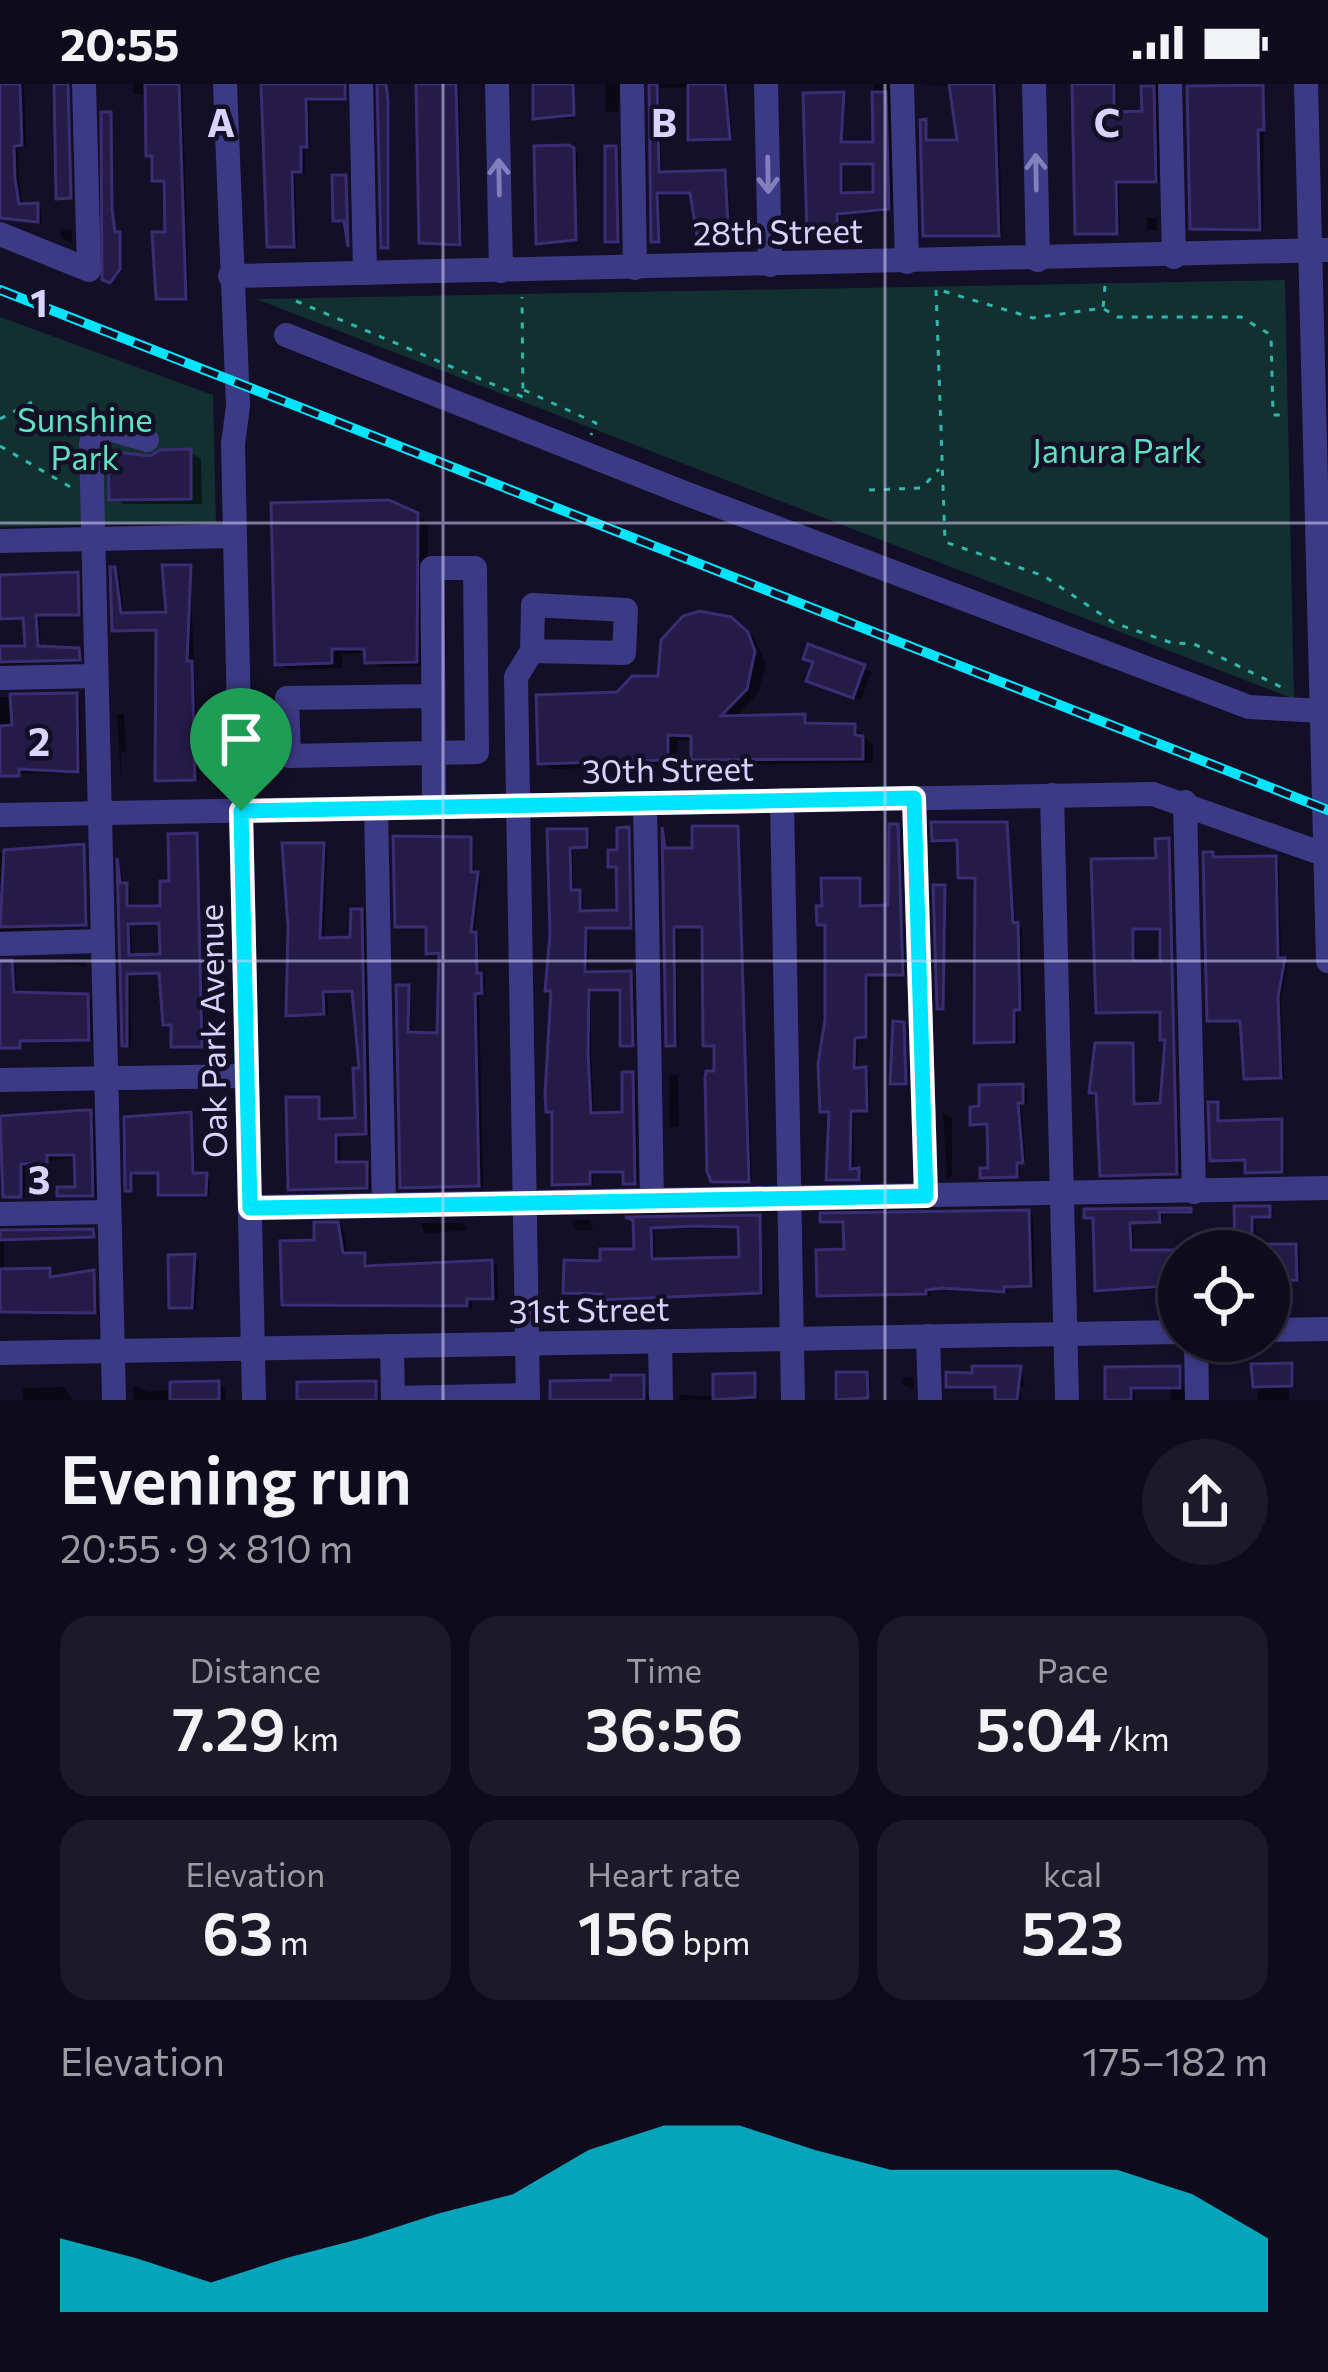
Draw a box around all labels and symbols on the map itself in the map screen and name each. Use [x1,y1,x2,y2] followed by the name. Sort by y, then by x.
[207,97,235,145] text: A
[651,97,677,145] text: B
[1094,97,1120,145] text: C
[1024,153,1047,192] one-way arrow
[757,155,780,194] one-way arrow
[487,158,510,197] one-way arrow
[692,209,863,252] street label: 28th Street
[30,277,48,325] text: 1
[17,398,153,477] park label: Sunshine Park
[1032,429,1202,470] park label: Janura Park
[190,688,292,811] pin
[28,716,50,764] text: 2
[581,746,755,791] street label: 30th Street
[189,904,234,1158] street label: Oak Park Avenue
[28,1154,50,1202] text: 3
[508,1287,670,1330] street label: 31st Street

